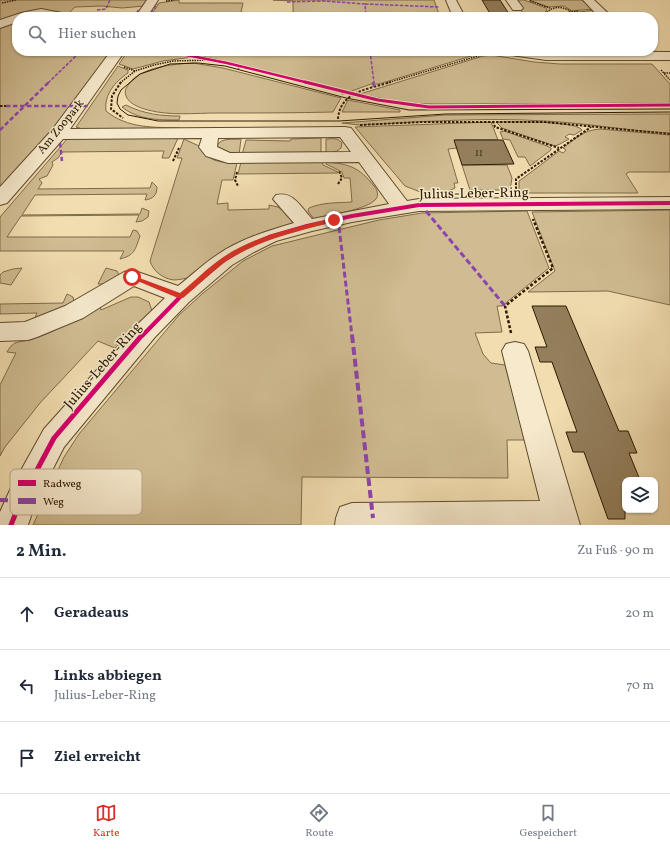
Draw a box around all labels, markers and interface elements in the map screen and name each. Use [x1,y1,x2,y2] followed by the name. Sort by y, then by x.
[12,12,658,56] search box
[26,23,48,45] icon: search
[58,24,136,45] text: Hier suchen
[34,96,88,158] street label: Am Zoopark
[475,146,483,160] house number: 11
[419,184,529,204] street label: Julius-Leber-Ring
[325,211,343,229] route end
[123,268,141,286] route start
[60,318,146,414] street label: Julius-Leber-Ring
[10,469,142,515] legend
[43,477,82,492] text: Radweg
[622,477,658,513] map controls
[622,477,658,513] button: layers
[43,495,64,510] text: Weg
[16,540,67,563] text: 2 Min.
[577,542,654,560] text: Zu Fuß · 90 m
[16,603,38,625] icon: ahead
[54,603,129,624] text: Geradeaus
[625,605,654,623] text: 20 m
[54,666,162,687] text: Links abbiegen
[16,675,38,697] icon: left
[626,677,654,695] text: 70 m
[54,687,156,705] text: Julius-Leber-Ring
[16,747,38,769] icon: arrive
[54,747,141,768] text: Ziel erreicht
[93,802,119,841] tab: Karte
[305,802,334,841] tab: Route
[519,802,577,841] tab: Gespeichert

